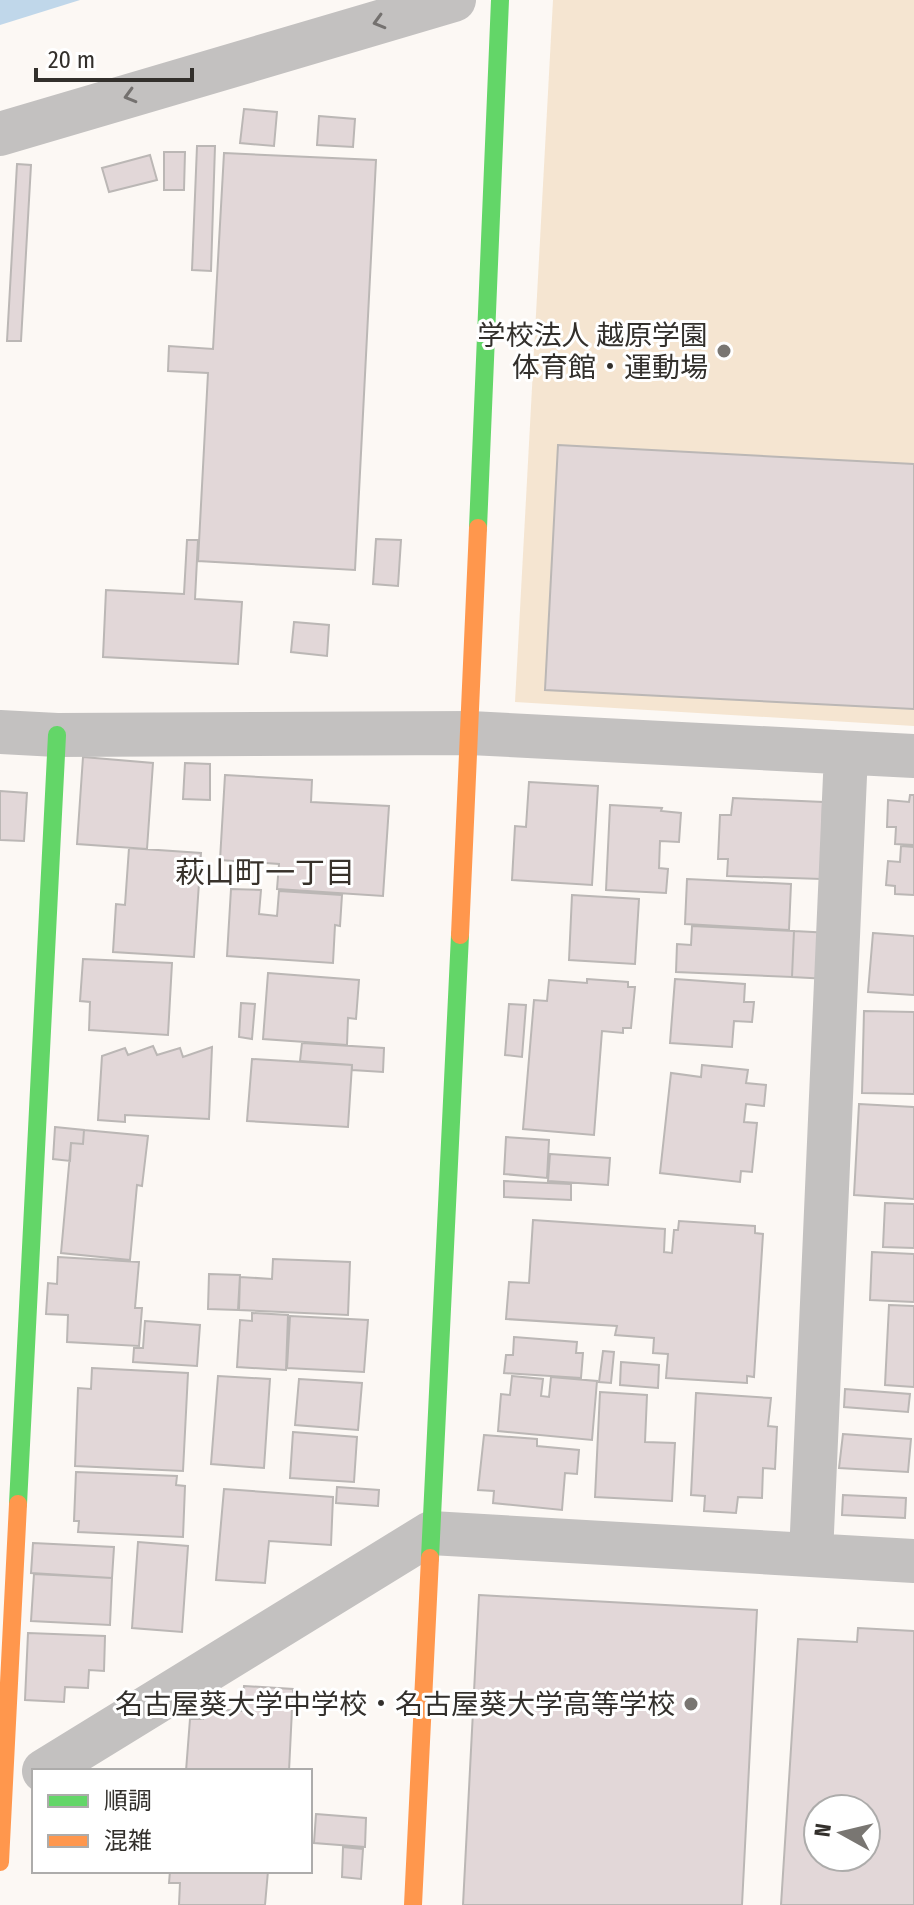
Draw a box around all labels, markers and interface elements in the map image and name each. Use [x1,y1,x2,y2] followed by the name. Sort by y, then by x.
[373,13,386,29] one-way arrow
[36,32,192,82] scale bar
[48,46,95,74] text: 20 m
[123,87,137,103] one-way arrow
[477,319,708,384] place label: 学校法人 越原学園 体育館・運動場
[715,342,733,360] marker: 学校法人 越原学園 体育館・運動場
[175,855,355,891] district label: 萩山町一丁目
[115,1688,675,1721] place label: 名古屋葵大学中学校・名古屋葵大学高等学校
[682,1695,700,1713] marker: 名古屋葵大学中学校・名古屋葵大学高等学校
[32,1769,312,1873] legend
[104,1787,152,1815] text: 順調
[802,1793,882,1873] north arrow
[808,1822,837,1839] text: N
[104,1827,152,1855] text: 混雑

